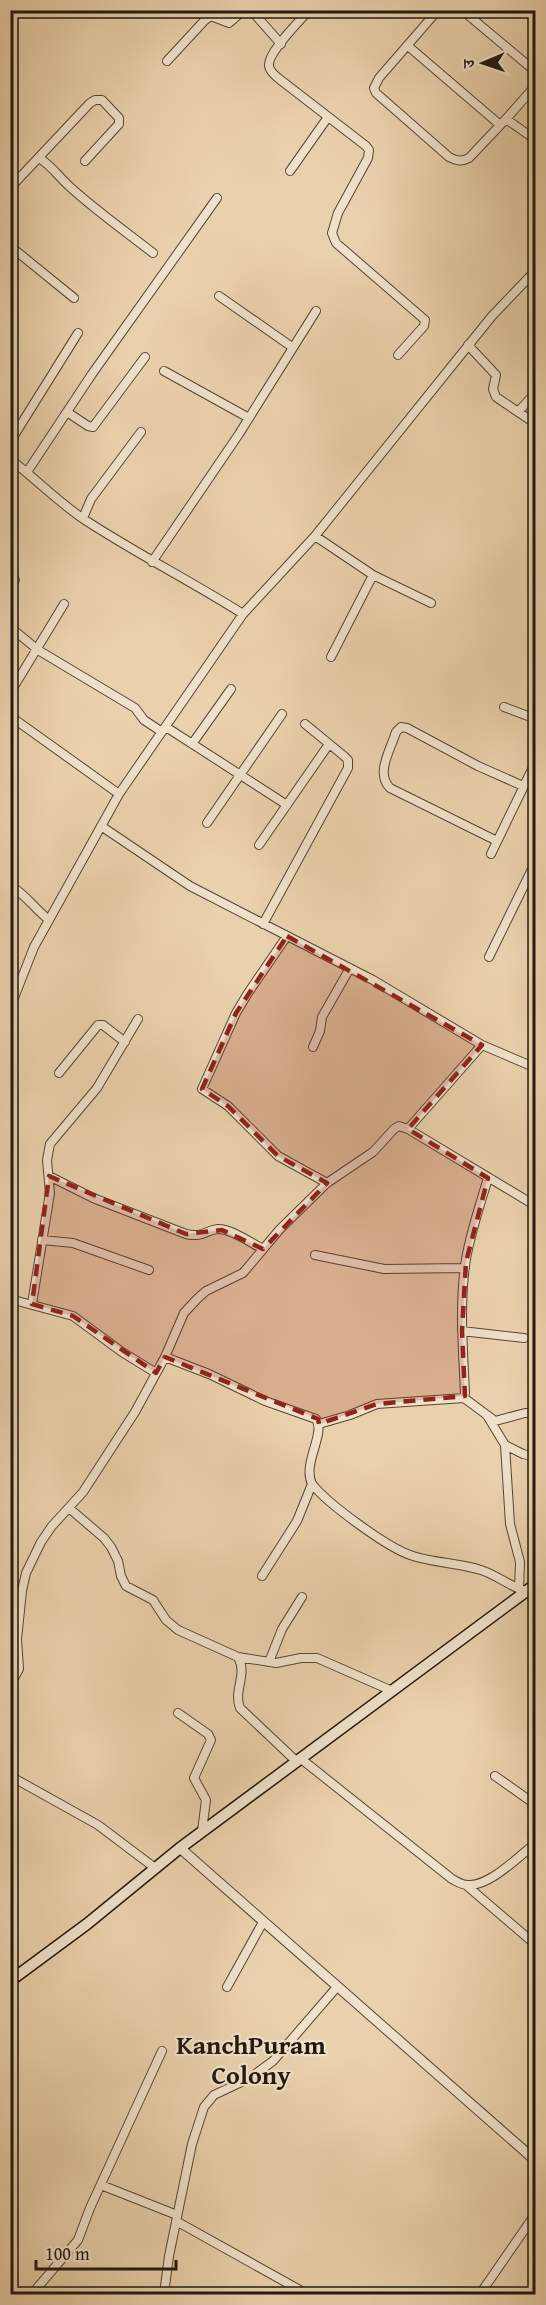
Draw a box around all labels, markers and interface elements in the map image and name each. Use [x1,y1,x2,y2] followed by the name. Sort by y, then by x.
[453,33,513,93] north arrow
[456,57,480,69] text: उ
[176,2025,326,2094] district label: KanchPuram Colony
[36,2233,176,2271] scale bar
[45,2240,90,2267] text: 100 m

